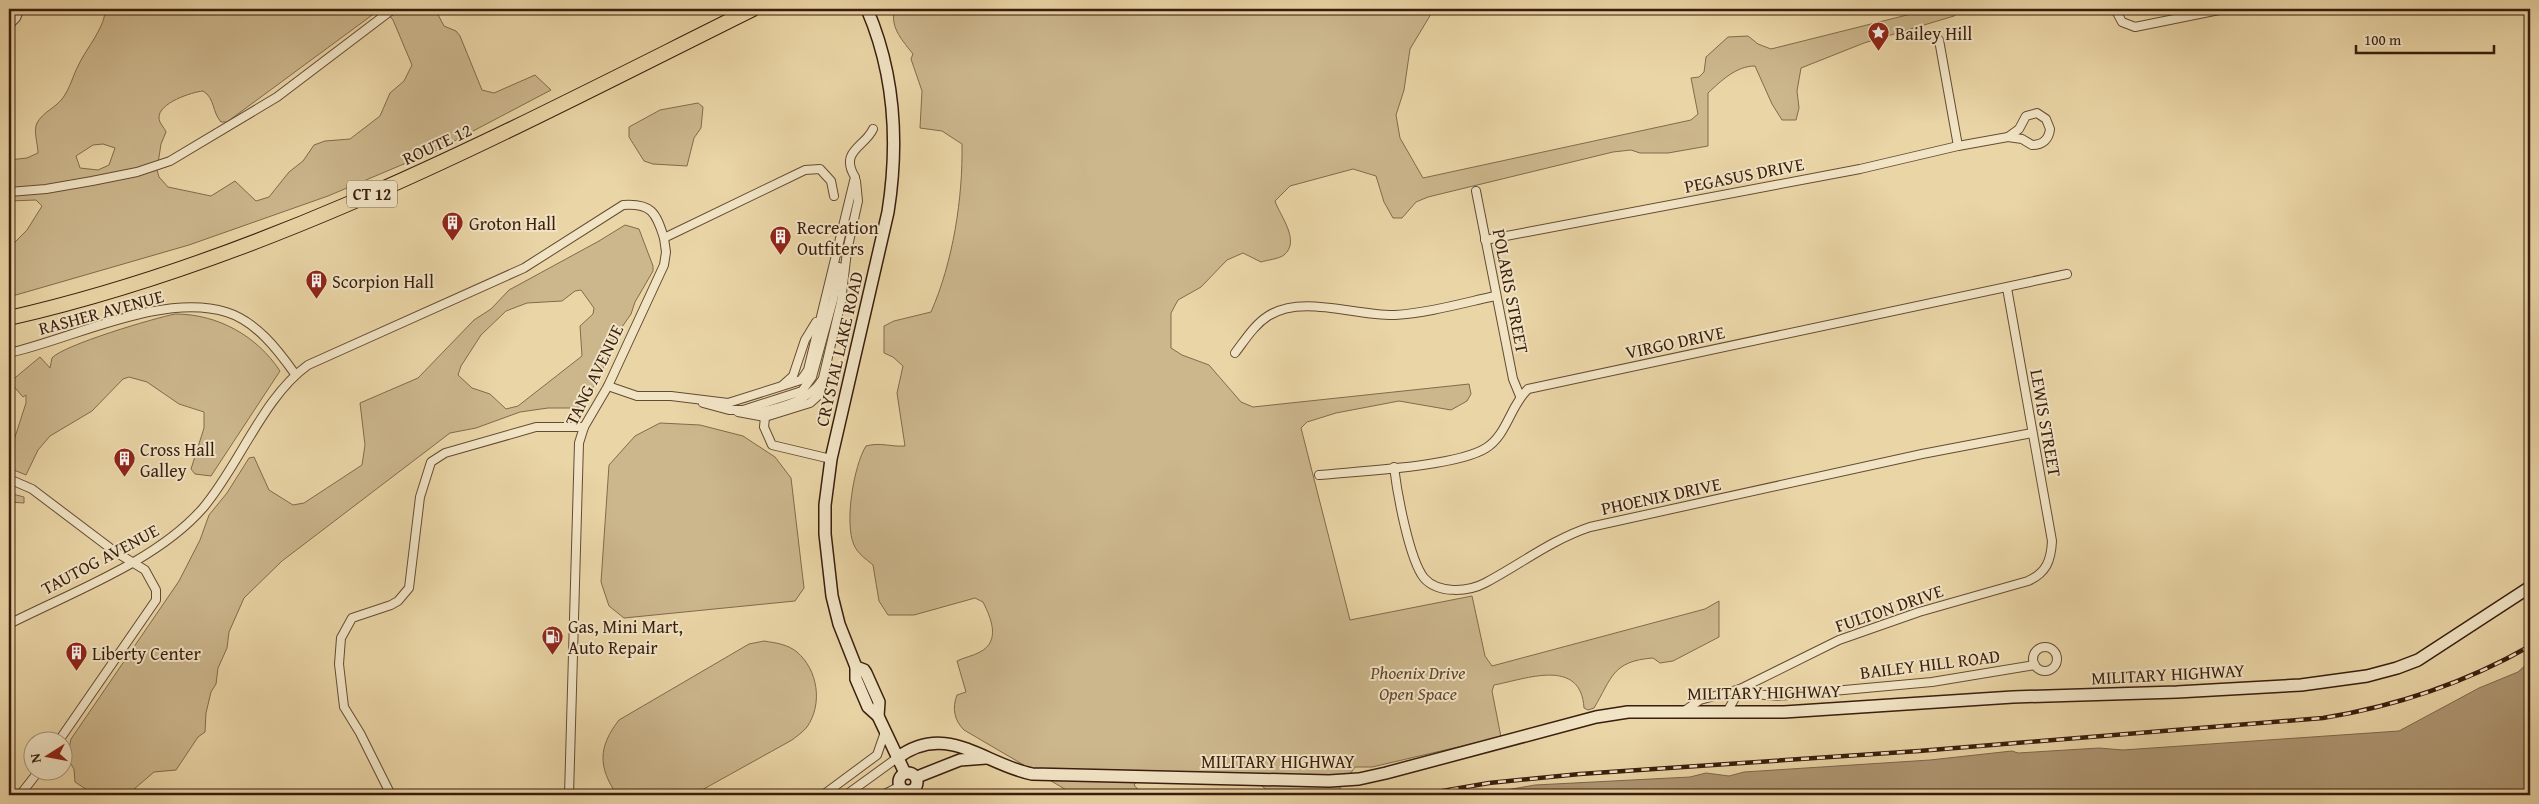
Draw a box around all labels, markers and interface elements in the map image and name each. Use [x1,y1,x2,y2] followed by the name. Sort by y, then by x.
[1895,20,1972,47] place label: Bailey Hill
[1867,21,1891,52] place icon: Bailey Hill
[2356,22,2494,54] scale bar
[2364,29,2402,50] text: 100 m
[398,116,476,172] street label: ROUTE 12
[1682,150,1806,200] street label: PEGASUS DRIVE
[347,180,397,208] road number: CT 12
[469,210,556,237] place label: Groton Hall
[441,211,465,242] building icon: Groton Hall
[797,214,879,262] place label: Recreation Outfiters
[769,225,793,256] building icon: Recreation Outfiters
[1486,226,1536,356] street label: POLARIS STREET
[332,268,434,295] place label: Scorpion Hall
[304,269,328,300] building icon: Scorpion Hall
[808,269,870,429] street label: CRYSTAL LAKE ROAD
[35,282,167,342] street label: RASHER AVENUE
[1623,318,1727,366] street label: VIRGO DRIVE
[558,320,630,430] street label: TANG AVENUE
[2023,367,2069,479] street label: LEWIS STREET
[140,436,215,484] place label: Cross Hall Galley
[112,447,136,478] building icon: Cross Hall Galley
[1599,470,1723,522] street label: PHOENIX DRIVE
[36,517,164,601] street label: TAUTOG AVENUE
[1831,577,1947,639] street label: FULTON DRIVE
[568,613,683,661] place label: Gas, Mini Mart, Auto Repair
[540,624,564,655] fuel station icon: Gas, Mini Mart, Auto Repair
[92,640,201,667] place label: Liberty Center
[64,641,88,672] building icon: Liberty Center
[1858,642,2002,686] street label: BAILEY HILL ROAD
[2091,656,2246,692] street label: MILITARY HIGHWAY
[1370,659,1465,707] park label: Phoenix Drive Open Space
[1687,677,1841,707] street label: MILITARY HIGHWAY
[22,732,72,782] north arrow
[1201,748,1355,775] street label: MILITARY HIGHWAY
[24,751,46,765] text: N

